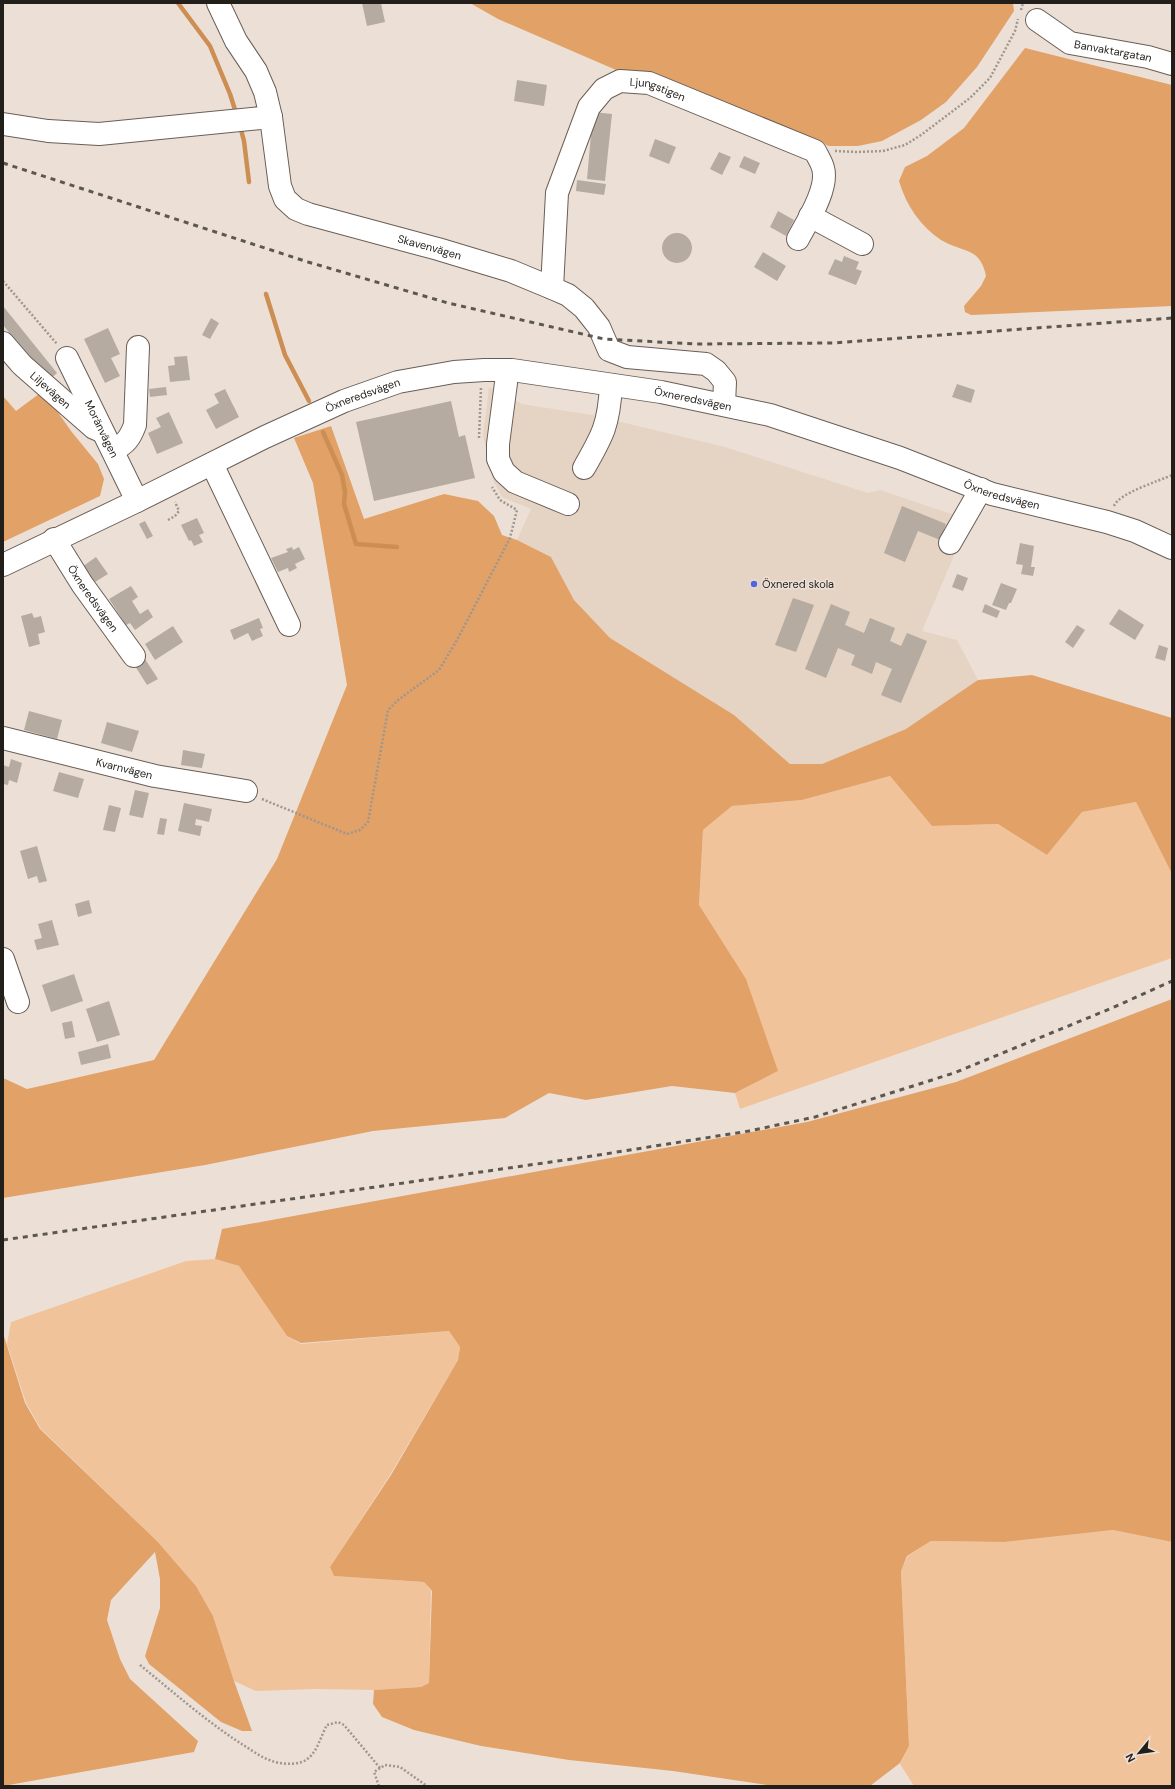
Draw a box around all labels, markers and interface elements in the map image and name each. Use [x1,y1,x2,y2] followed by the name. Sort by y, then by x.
[1073,37,1154,65] street label: Banvaktargatan
[629,75,687,104] street label: Ljungstigen
[396,231,463,263] street label: Skavenvägen
[27,368,74,412] street label: Liljevägen
[323,375,402,416] street label: Öxneredsvägen
[653,384,733,414] street label: Öxneredsvägen
[82,398,122,460] street label: Moränvägen
[962,477,1041,512] street label: Öxneredsvägen
[65,562,121,635] street label: Öxneredsvägen
[762,577,834,591] place label: Öxnered skola
[749,579,759,589] marker: Öxnered skola
[94,755,154,782] street label: Kvarnvägen
[1119,1733,1159,1773] north arrow
[1122,1751,1138,1765] text: N

